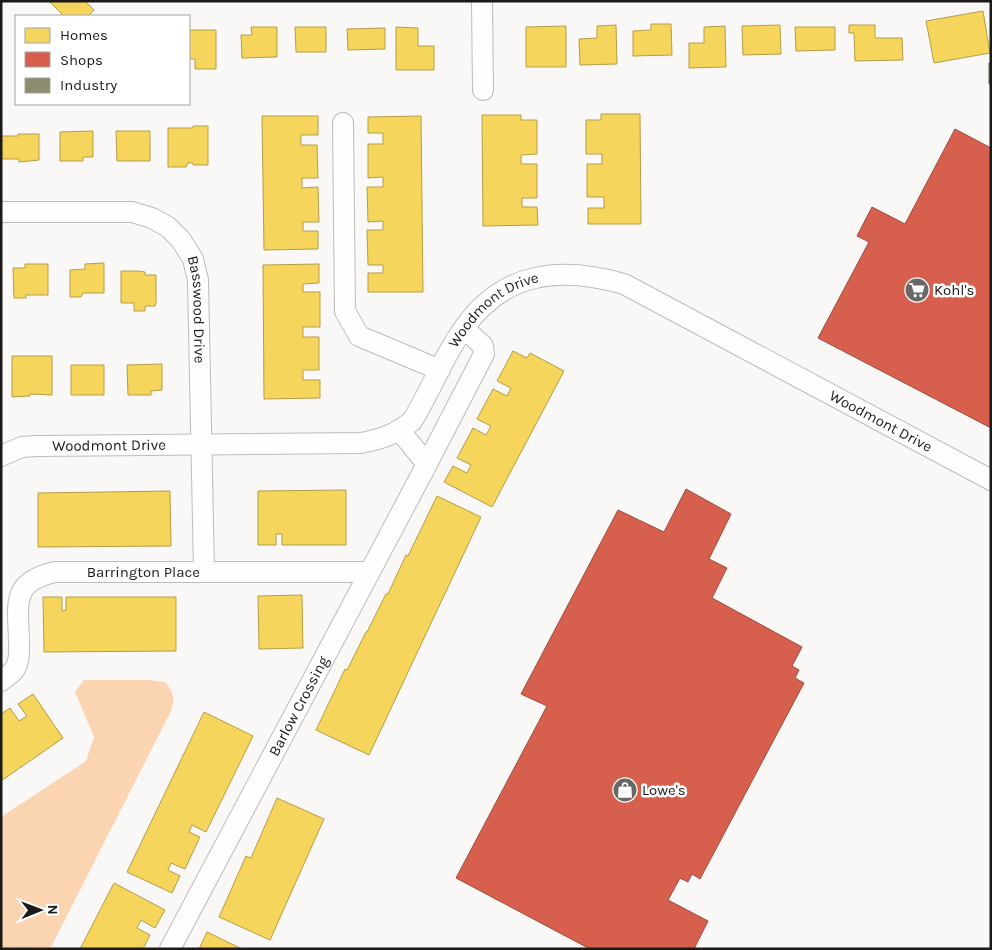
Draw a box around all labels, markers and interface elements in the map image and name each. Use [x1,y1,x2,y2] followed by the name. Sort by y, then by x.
[15,15,190,105] legend
[60,26,108,44] text: Homes
[60,51,103,69] text: Shops
[60,76,117,94] text: Industry
[184,254,209,364] street label: Basswood Drive
[444,268,540,351] street label: Woodmont Drive
[904,277,930,303] supermarket icon: Kohl's
[934,281,974,299] place label: Kohl's
[826,386,935,456] street label: Woodmont Drive
[52,436,166,455] street label: Woodmont Drive
[87,563,200,581] street label: Barrington Place
[265,652,333,759] street label: Barlow Crossing
[612,777,638,803] shop icon: Lowe's
[642,781,686,799] place label: Lowe's
[15,885,65,935] north arrow
[44,905,61,915] text: N

